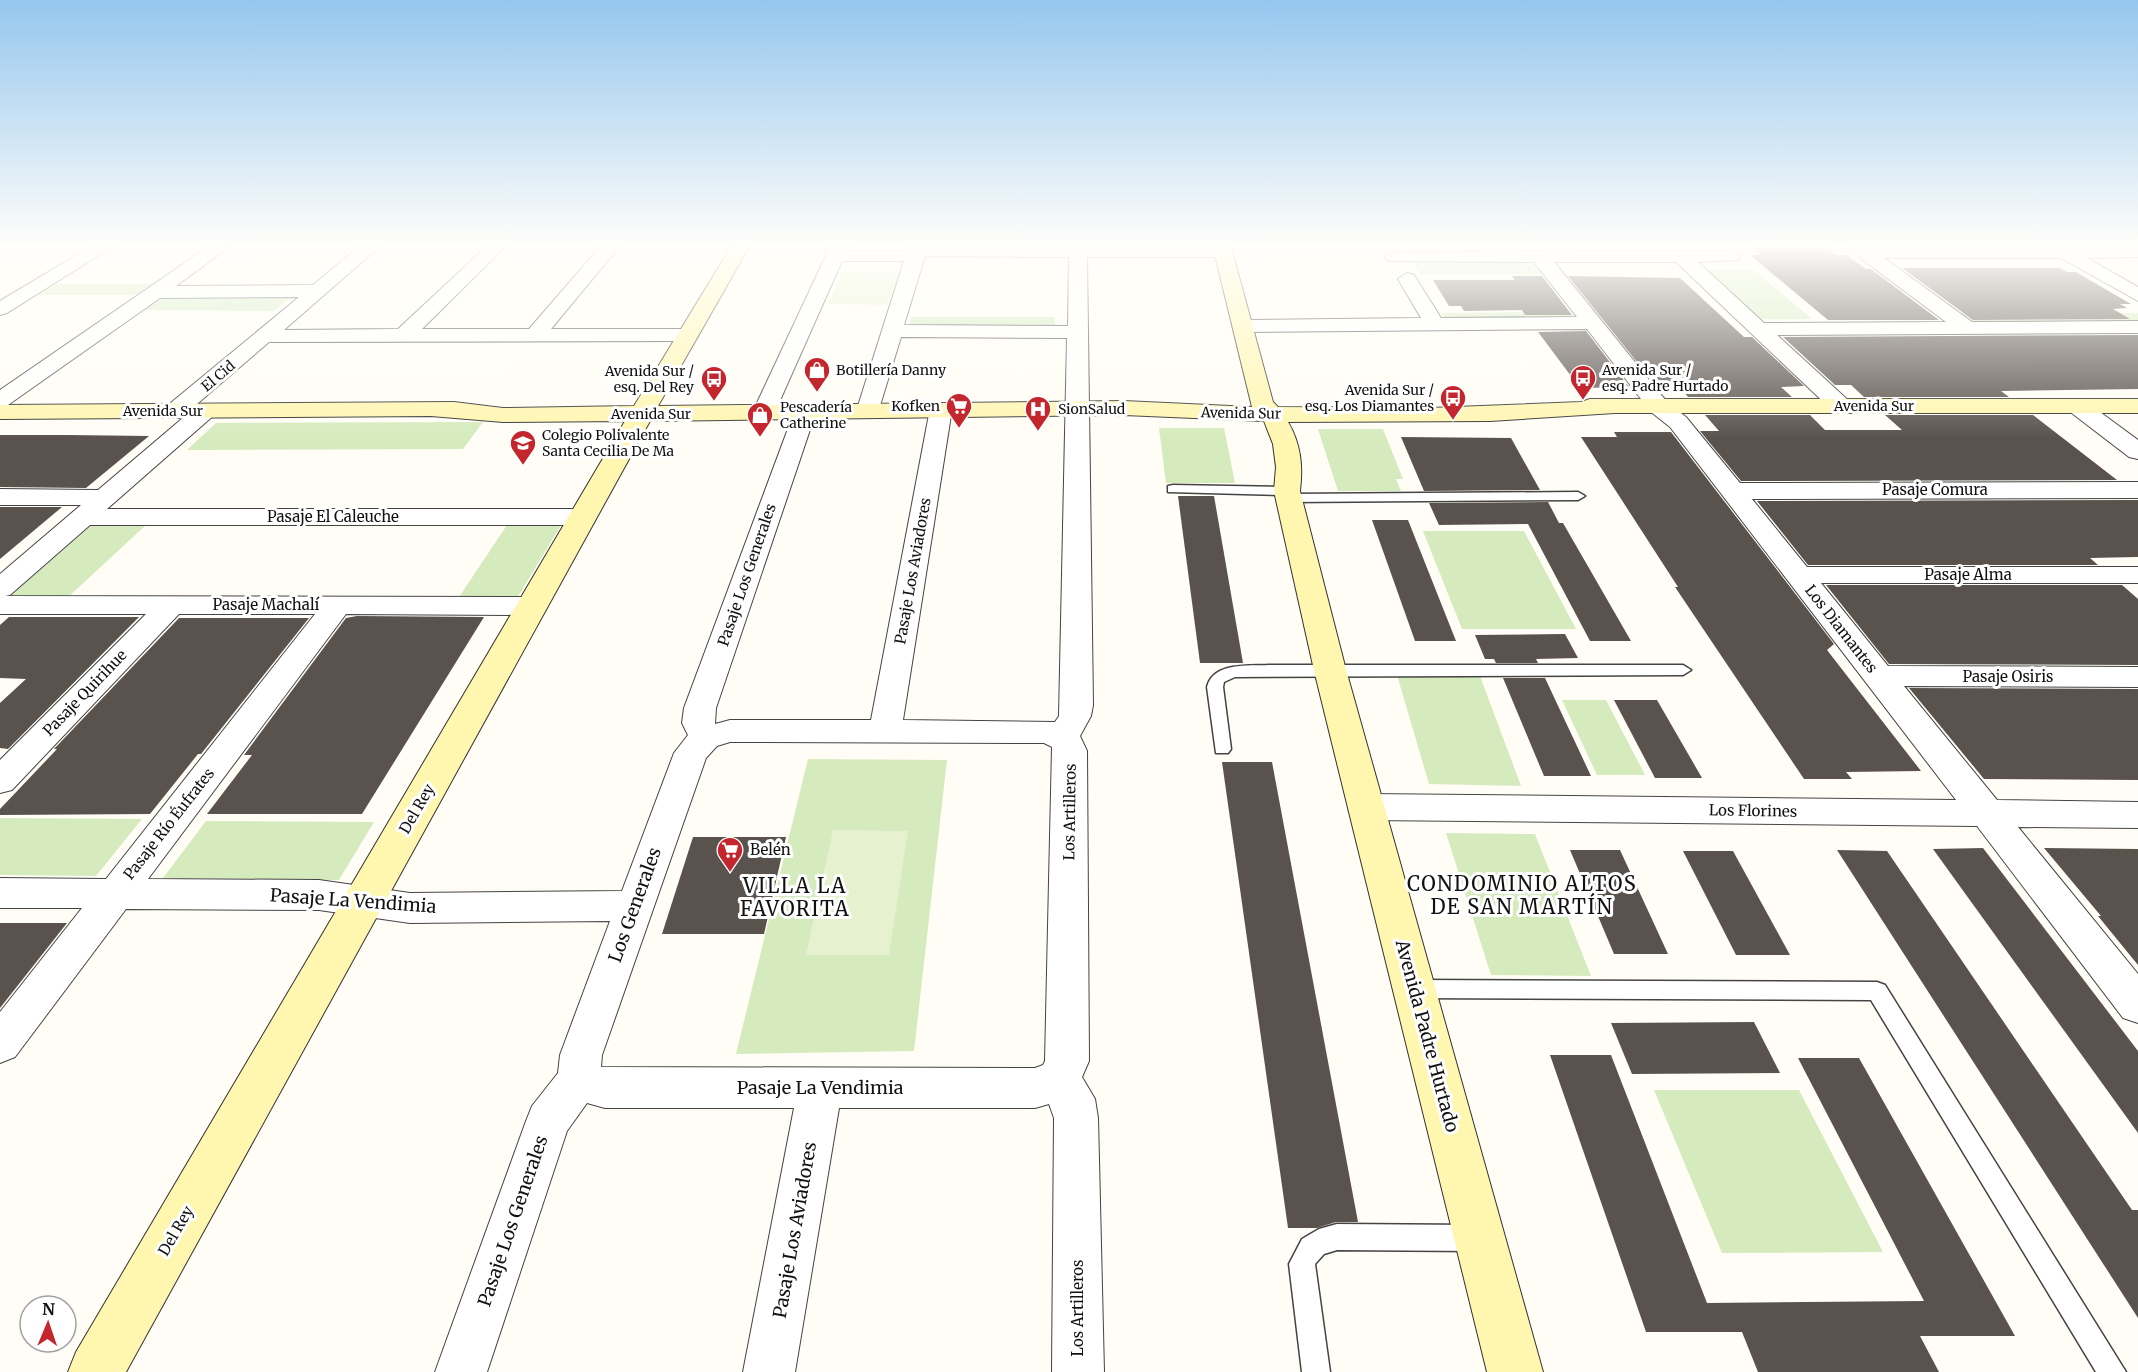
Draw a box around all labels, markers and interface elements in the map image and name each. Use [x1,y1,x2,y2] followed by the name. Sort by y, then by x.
[802,355,832,393] shop icon: Botillería Danny
[197,356,239,395] street label: El Cid
[836,361,947,379] place label: Botillería Danny
[1601,361,1729,395] place label: Avenida Sur / esq. Padre Hurtado
[604,362,695,396] place label: Avenida Sur / esq. Del Rey
[1568,363,1598,401] bus stop icon: Avenida Sur / esq. Padre Hurtado
[699,364,729,402] bus stop icon: Avenida Sur / esq. Del Rey
[1305,381,1434,415] place label: Avenida Sur / esq. Los Diamantes
[1438,383,1468,421] bus stop icon: Avenida Sur / esq. Los Diamantes
[944,391,974,429] supermarket icon: Kofken
[1023,394,1053,432] hospital icon: SionSalud
[891,397,940,415] place label: Kofken
[1833,397,1914,415] street label: Avenida Sur
[780,398,852,432] place label: Pescadería Catherine
[745,400,775,438] shop icon: Pescadería Catherine
[1058,400,1126,418] place label: SionSalud
[122,402,203,420] street label: Avenida Sur
[1200,403,1281,423] street label: Avenida Sur
[610,405,691,423] street label: Avenida Sur
[542,426,675,460] place label: Colegio Polivalente Santa Cecilia De Ma
[508,428,538,466] school or university icon: Colegio Polivalente Santa Cecilia De Ma
[1882,480,1988,499] street label: Pasaje Comura
[890,496,935,646] street label: Pasaje Los Aviadores
[713,501,780,649] street label: Pasaje Los Generales
[267,507,399,526] street label: Pasaje El Caleuche
[1924,565,2012,584] street label: Pasaje Alma
[1801,581,1882,677] street label: Los Diamantes
[213,595,321,614] street label: Pasaje Machalí
[39,645,131,740] street label: Pasaje Quirihue
[1963,667,2053,686] street label: Pasaje Osiris
[118,763,218,883] street label: Pasaje Río Éufrates
[1059,763,1080,861] street label: Los Artilleros
[395,780,439,837] street label: Del Rey
[1709,800,1797,821] street label: Los Florines
[715,835,745,873] supermarket icon: Belén
[750,840,791,859] place label: Belén
[603,844,666,966] street label: Los Generales
[1407,871,1637,919] district label: CONDOMINIO ALTOS DE SAN MARTÍN
[740,873,850,921] district label: VILLA LA FAVORITA
[269,883,437,918] street label: Pasaje La Vendimia
[1390,936,1464,1135] street label: Avenida Padre Hurtado
[737,1076,904,1099] street label: Pasaje La Vendimia
[472,1132,553,1309] street label: Pasaje Los Generales
[768,1140,821,1320] street label: Pasaje Los Aviadores
[154,1202,198,1259] street label: Del Rey
[1068,1260,1087,1356] street label: Los Artilleros
[18,1294,78,1354] north arrow
[42,1299,56,1319] text: N

